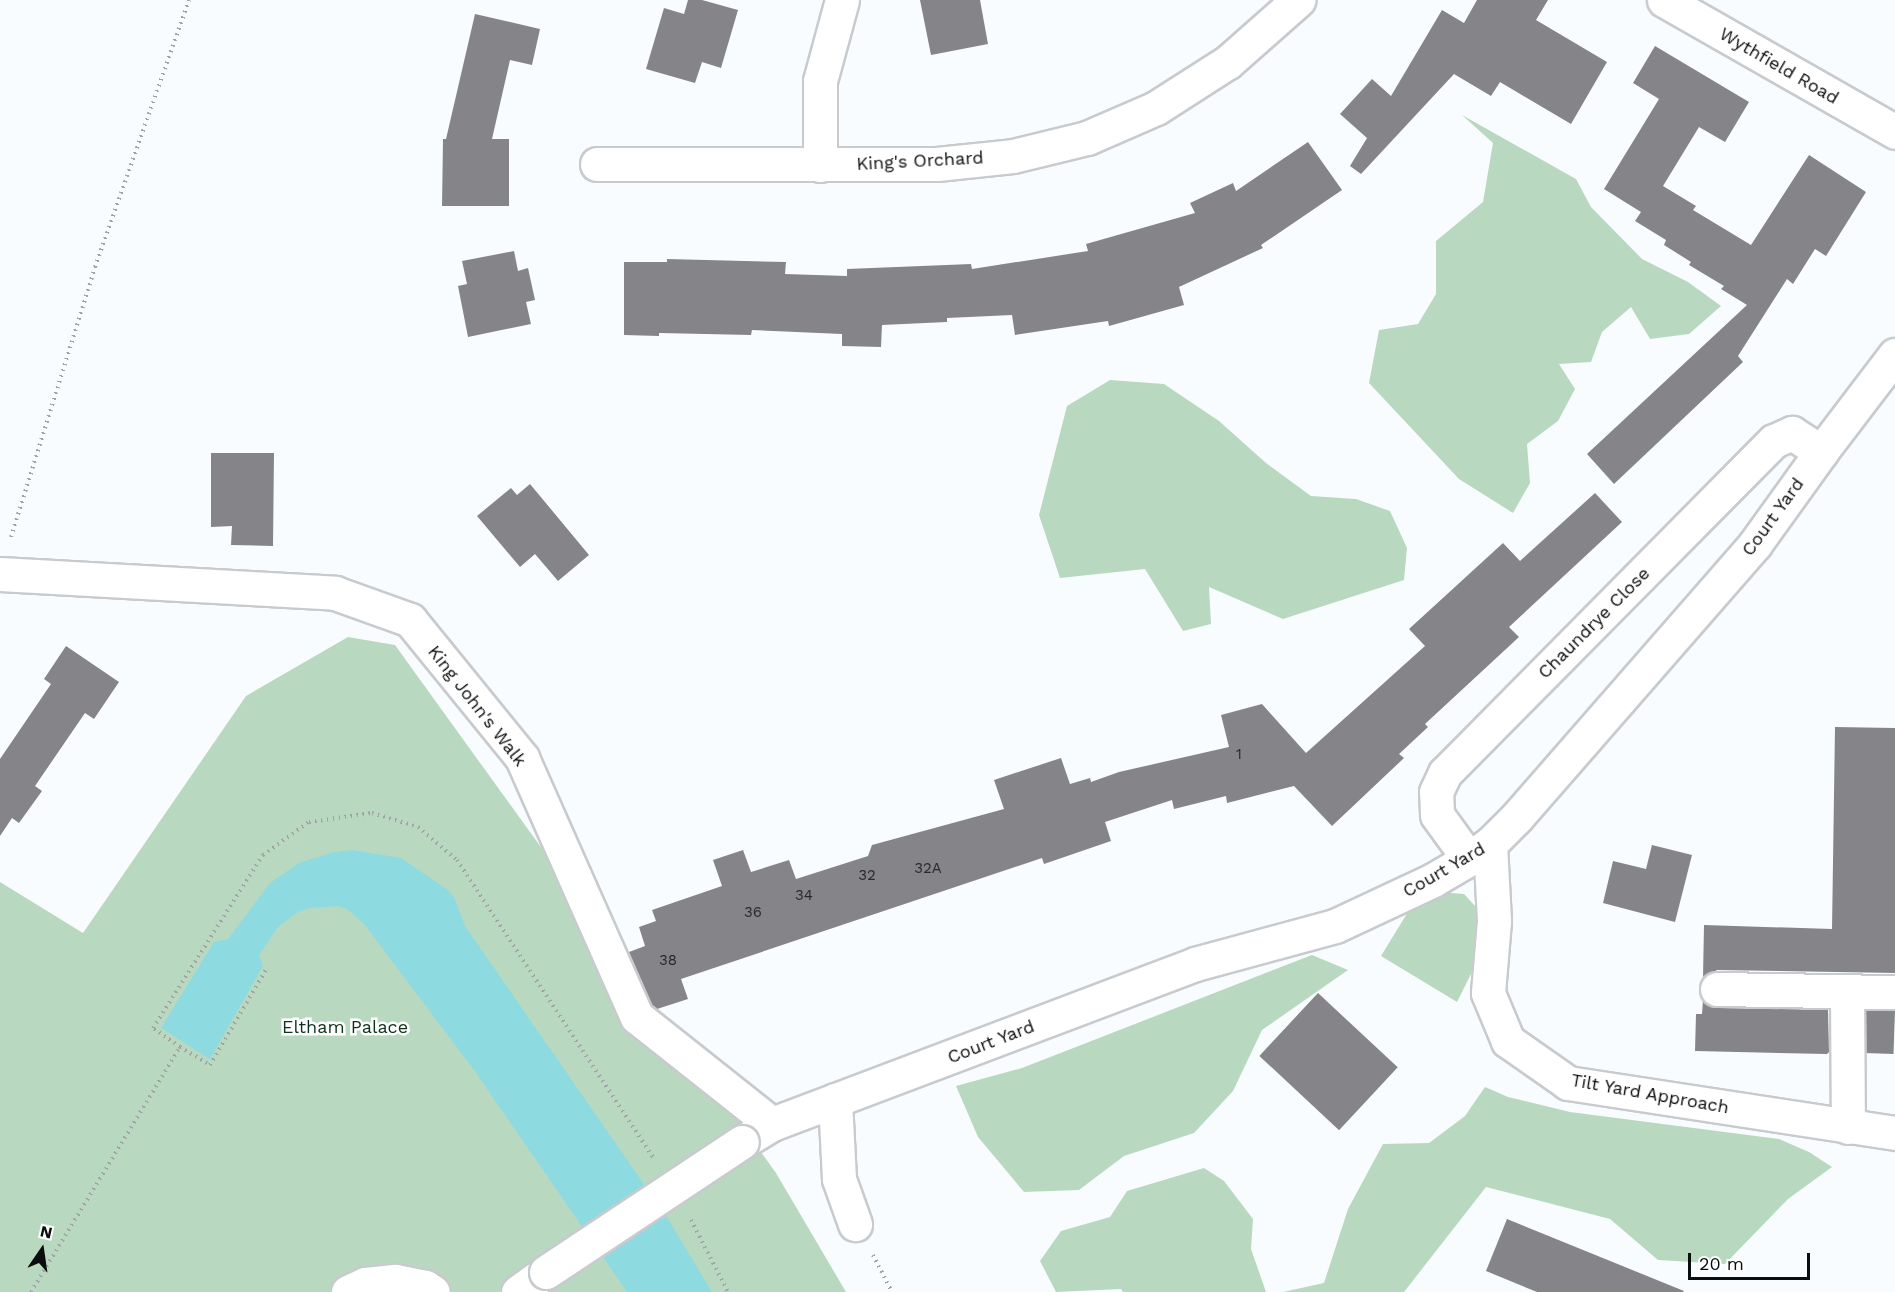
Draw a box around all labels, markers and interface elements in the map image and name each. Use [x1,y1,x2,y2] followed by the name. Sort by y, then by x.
[1715,23,1843,109] street label: Wythfield Road
[856,147,984,175] street label: King's Orchard
[1737,473,1809,561] street label: Court Yard
[1534,563,1654,683] street label: Chaundrye Close
[423,641,531,771] street label: King John's Walk
[1236,746,1242,764] house number: 1
[1399,838,1489,902] street label: Court Yard
[914,860,942,878] house number: 32A
[858,867,876,885] house number: 32
[795,887,813,905] house number: 34
[744,904,762,922] house number: 36
[659,952,677,970] house number: 38
[944,1015,1038,1069] street label: Court Yard
[282,1016,408,1038] park label: Eltham Palace
[1569,1069,1731,1119] street label: Tilt Yard Approach
[12,1220,72,1280] north arrow
[38,1221,54,1243] text: N
[1691,1241,1812,1279] scale bar
[1699,1253,1744,1274] text: 20 m

